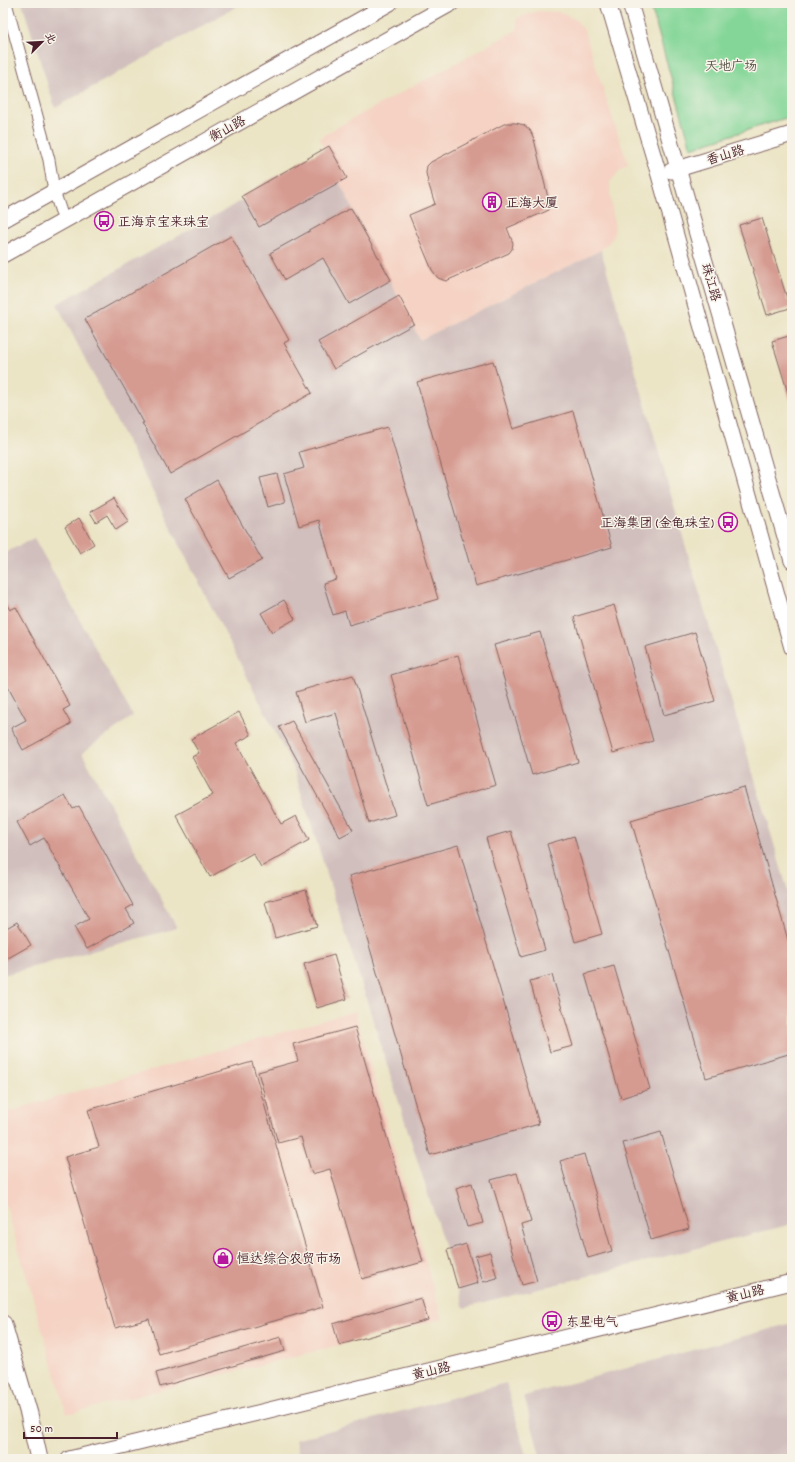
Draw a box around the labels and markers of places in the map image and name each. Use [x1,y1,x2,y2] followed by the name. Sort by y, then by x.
[481,191,503,213] building icon: 正海大厦
[506,195,558,214] place label: 正海大厦
[93,210,115,232] bus stop icon: 正海京宝来珠宝
[118,214,209,233] place label: 正海京宝来珠宝
[717,511,739,533] bus stop icon: 正海集团 (金龟珠宝)
[601,515,714,534] place label: 正海集团 (金龟珠宝)
[212,1247,234,1269] shop icon: 恒达综合农贸市场
[237,1251,341,1270] place label: 恒达综合农贸市场
[541,1310,563,1332] bus stop icon: 东星电气
[566,1314,618,1333] place label: 东星电气

